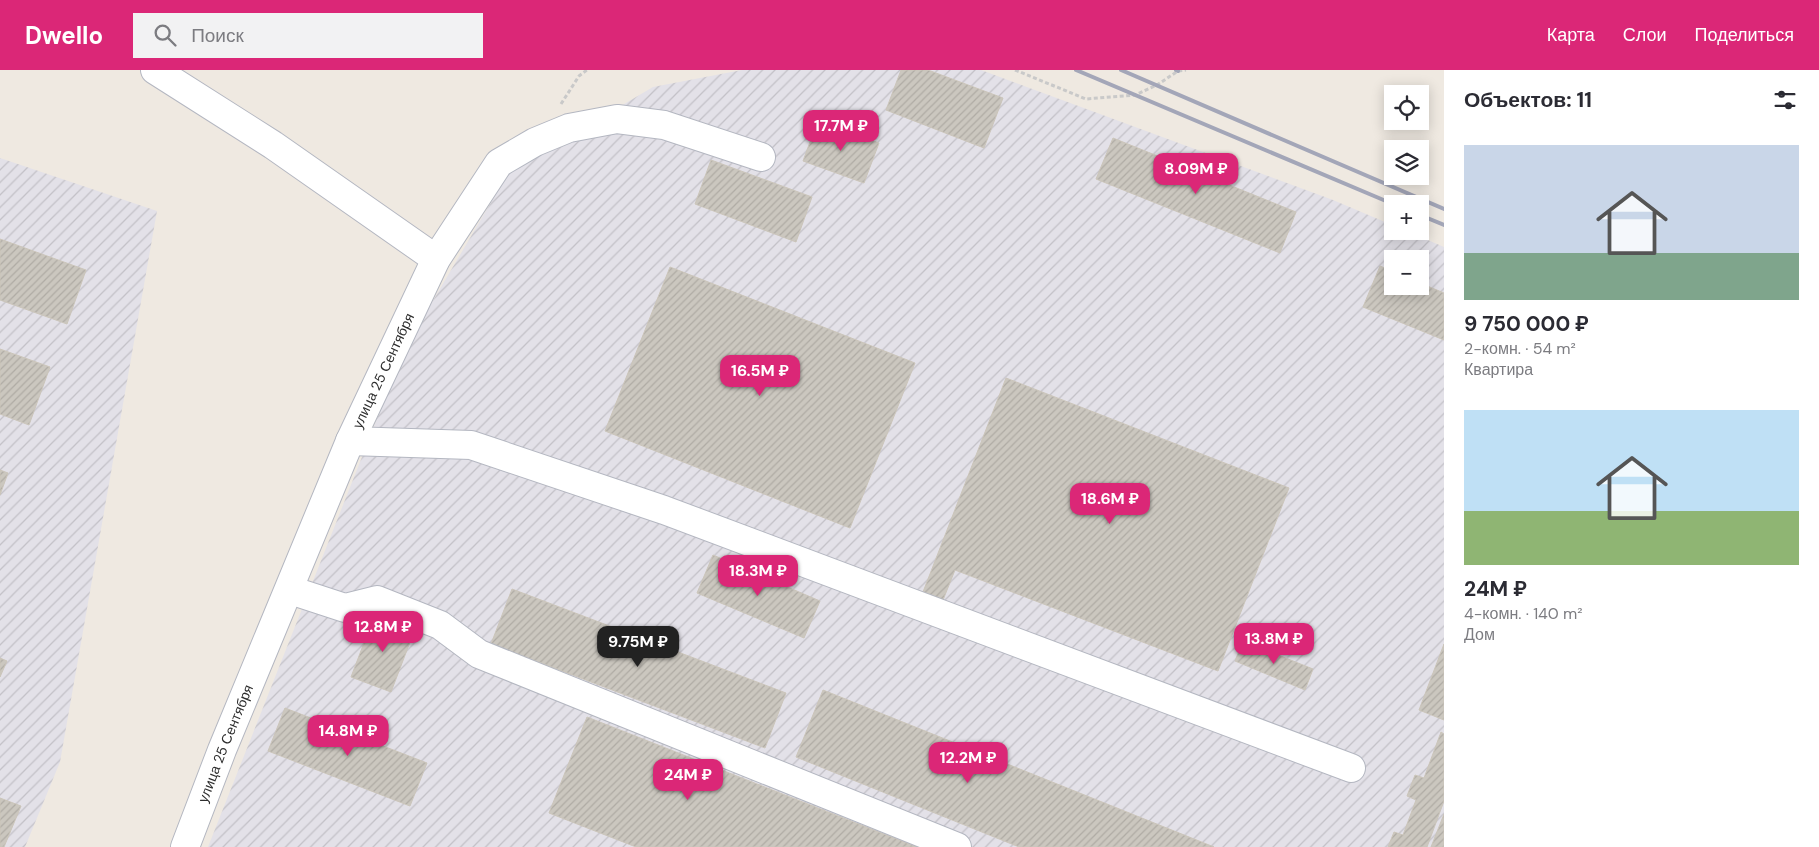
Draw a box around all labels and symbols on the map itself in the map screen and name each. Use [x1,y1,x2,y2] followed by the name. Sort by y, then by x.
[795,109,887,152] pin: 17.7M ₽
[1150,152,1242,195] pin: 8.09M ₽
[348,310,418,431] street label: улица 25 Сентября
[714,354,806,397] pin: 16.5M ₽
[1064,482,1156,525] pin: 18.6M ₽
[712,554,804,597] pin: 18.3M ₽
[337,610,429,653] pin: 12.8M ₽
[1228,622,1320,665] pin: 13.8M ₽
[592,626,684,668] pin: 9.75M ₽
[194,682,257,805] street label: улица 25 Сентября
[302,714,394,757] pin: 14.8M ₽
[922,742,1014,784] pin: 12.2M ₽
[653,758,723,801] pin: 24M ₽

